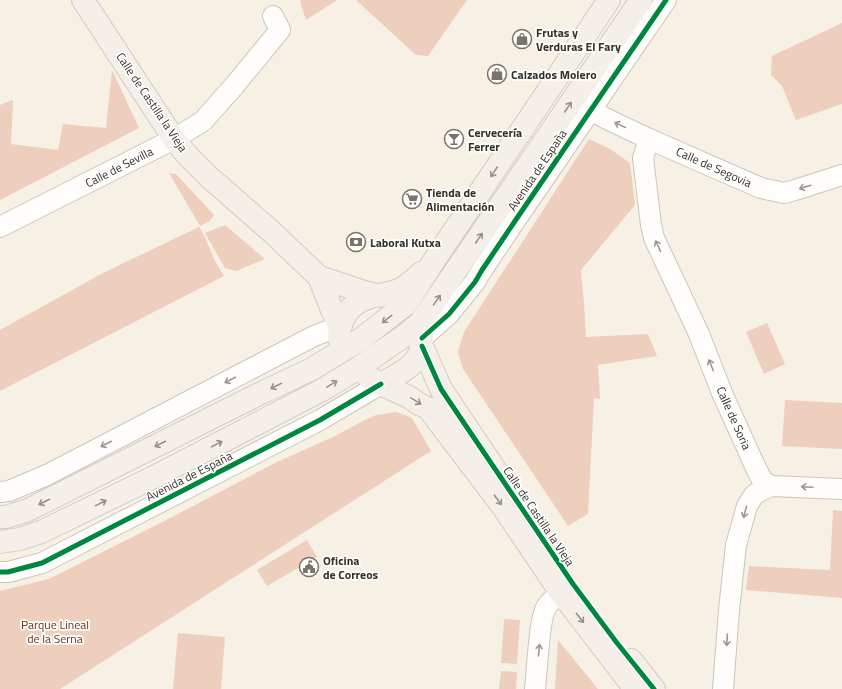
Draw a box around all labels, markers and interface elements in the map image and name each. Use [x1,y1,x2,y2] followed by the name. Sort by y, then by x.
[536,23,621,56] place label: Frutas y Verduras El Fary
[511,28,533,50] shop icon: Frutas y Verduras El Fary
[111,48,193,156] street label: Calle de Castilla la Vieja
[486,63,508,85] shop icon: Calzados Molero
[511,65,597,84] place label: Calzados Molero
[564,102,572,113] one-way arrow
[614,121,626,128] one-way arrow
[468,123,522,156] place label: Cervecería Ferrer
[503,125,571,215] street label: Avenida de España
[443,128,465,150] bar icon: Cervecería Ferrer
[82,142,156,192] street label: Calle de Sevilla
[673,142,755,192] street label: Calle de Segovia
[490,166,498,177] one-way arrow
[426,183,494,216] place label: Tienda de Alimentación
[799,184,812,191] one-way arrow
[401,188,423,210] supermarket icon: Tienda de Alimentación
[345,231,367,253] bank icon: Laboral Kutxa
[475,232,483,243] one-way arrow
[370,233,441,252] place label: Laboral Kutxa
[654,240,661,252] one-way arrow
[433,294,441,305] one-way arrow
[382,315,393,323] one-way arrow
[707,359,714,371] one-way arrow
[224,377,236,384] one-way arrow
[326,380,337,388] one-way arrow
[271,383,283,390] one-way arrow
[712,383,756,453] street label: Calle de Soria
[410,397,421,405] one-way arrow
[211,440,223,448] one-way arrow
[100,441,112,449] one-way arrow
[154,441,166,448] one-way arrow
[142,446,236,506] street label: Avenida de España
[498,462,580,570] street label: Calle de Castilla la Vieja
[801,484,814,491] one-way arrow
[494,495,502,506] one-way arrow
[38,499,50,506] one-way arrow
[95,499,107,506] one-way arrow
[741,505,748,518] one-way arrow
[323,551,379,584] place label: Oficina de Correos
[298,556,320,578] public building icon: Oficina de Correos
[576,613,585,624] one-way arrow
[21,615,89,648] park label: Parque Lineal de la Serna
[724,633,731,646] one-way arrow
[535,644,542,657] one-way arrow

